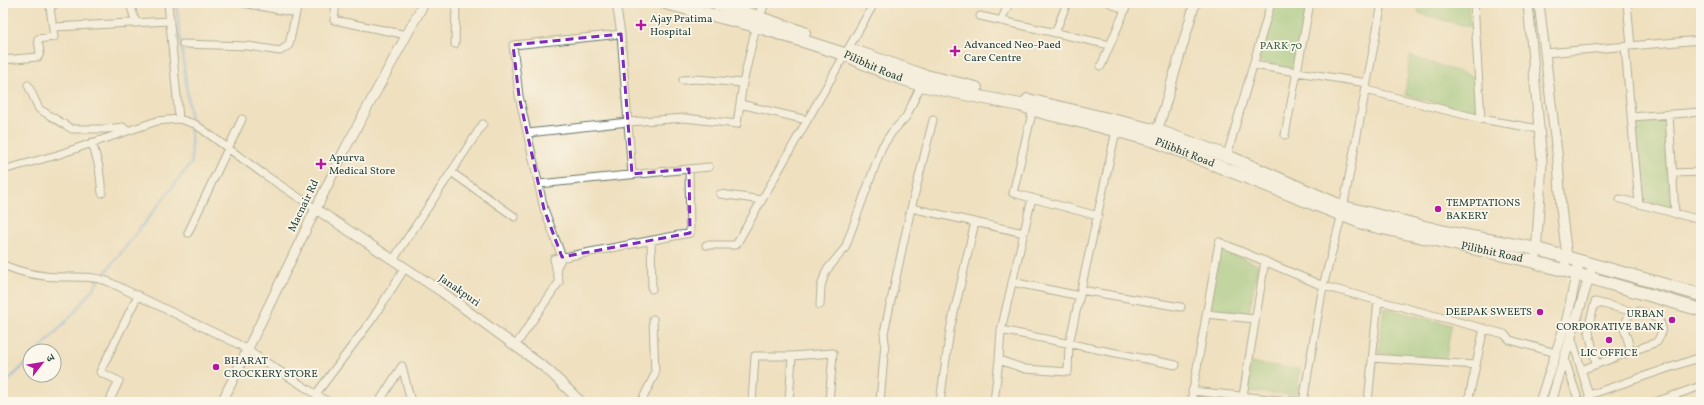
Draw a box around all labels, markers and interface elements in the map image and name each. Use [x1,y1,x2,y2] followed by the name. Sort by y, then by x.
[650,12,713,40] place label: Ajay Pratima Hospital
[635,19,647,31] marker: Ajay Pratima Hospital
[964,38,1061,66] place label: Advanced Neo-Paed Care Centre
[1260,39,1303,54] park label: PARK 70
[949,45,961,57] marker: Advanced Neo-Paed Care Centre
[841,47,905,86] street label: Pilibhit Road
[1153,134,1217,171] street label: Pilibhit Road
[329,151,395,179] place label: Apurva Medical Store
[316,159,326,169] marker: Apurva Medical Store
[285,177,323,235] street label: Macnair Rd
[1446,196,1520,224] place label: TEMPTATIONS BAKERY
[1433,204,1443,214] marker: TEMPTATIONS BAKERY
[1460,238,1524,267] street label: Pilibhit Road
[435,271,483,311] street label: Janakpuri
[1446,305,1532,320] place label: DEEPAK SWEETS
[1535,307,1545,317] marker: DEEPAK SWEETS
[1556,307,1665,335] place label: URBAN CORPORATIVE BANK
[1667,315,1677,325] marker: URBAN CORPORATIVE BANK
[1604,335,1614,345] marker: LIC OFFICE
[22,343,62,383] north arrow
[1580,346,1638,361] place label: LIC OFFICE
[41,351,58,366] text: उ
[224,354,318,382] place label: BHARAT CROCKERY STORE
[211,362,221,372] marker: BHARAT CROCKERY STORE

